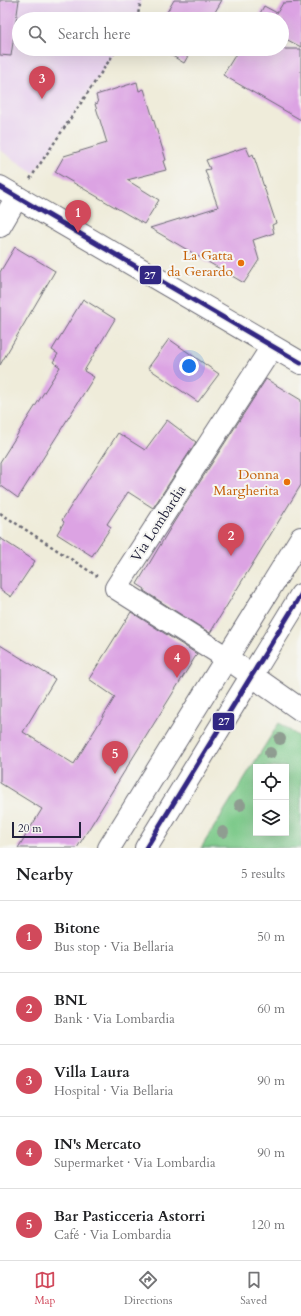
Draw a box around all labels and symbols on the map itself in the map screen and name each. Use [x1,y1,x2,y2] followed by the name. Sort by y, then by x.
[29,66,55,99] pin: 3
[65,200,91,233] pin: 1
[167,246,233,281] place label: La Gatta da Gerardo
[236,258,246,268] marker: La Gatta da Gerardo
[139,265,162,285] line badge: 27
[144,268,156,283] text: 27
[179,356,199,376] your location
[213,465,279,500] place label: Donna Margherita
[282,477,292,487] marker: Donna Margherita
[126,481,190,565] street label: Via Lombardia
[218,523,244,556] pin: 2
[164,645,190,678] pin: 4
[212,712,235,731] line badge: 27
[218,714,230,729] text: 27
[102,741,128,774] pin: 5
[12,820,81,839] scale bar

